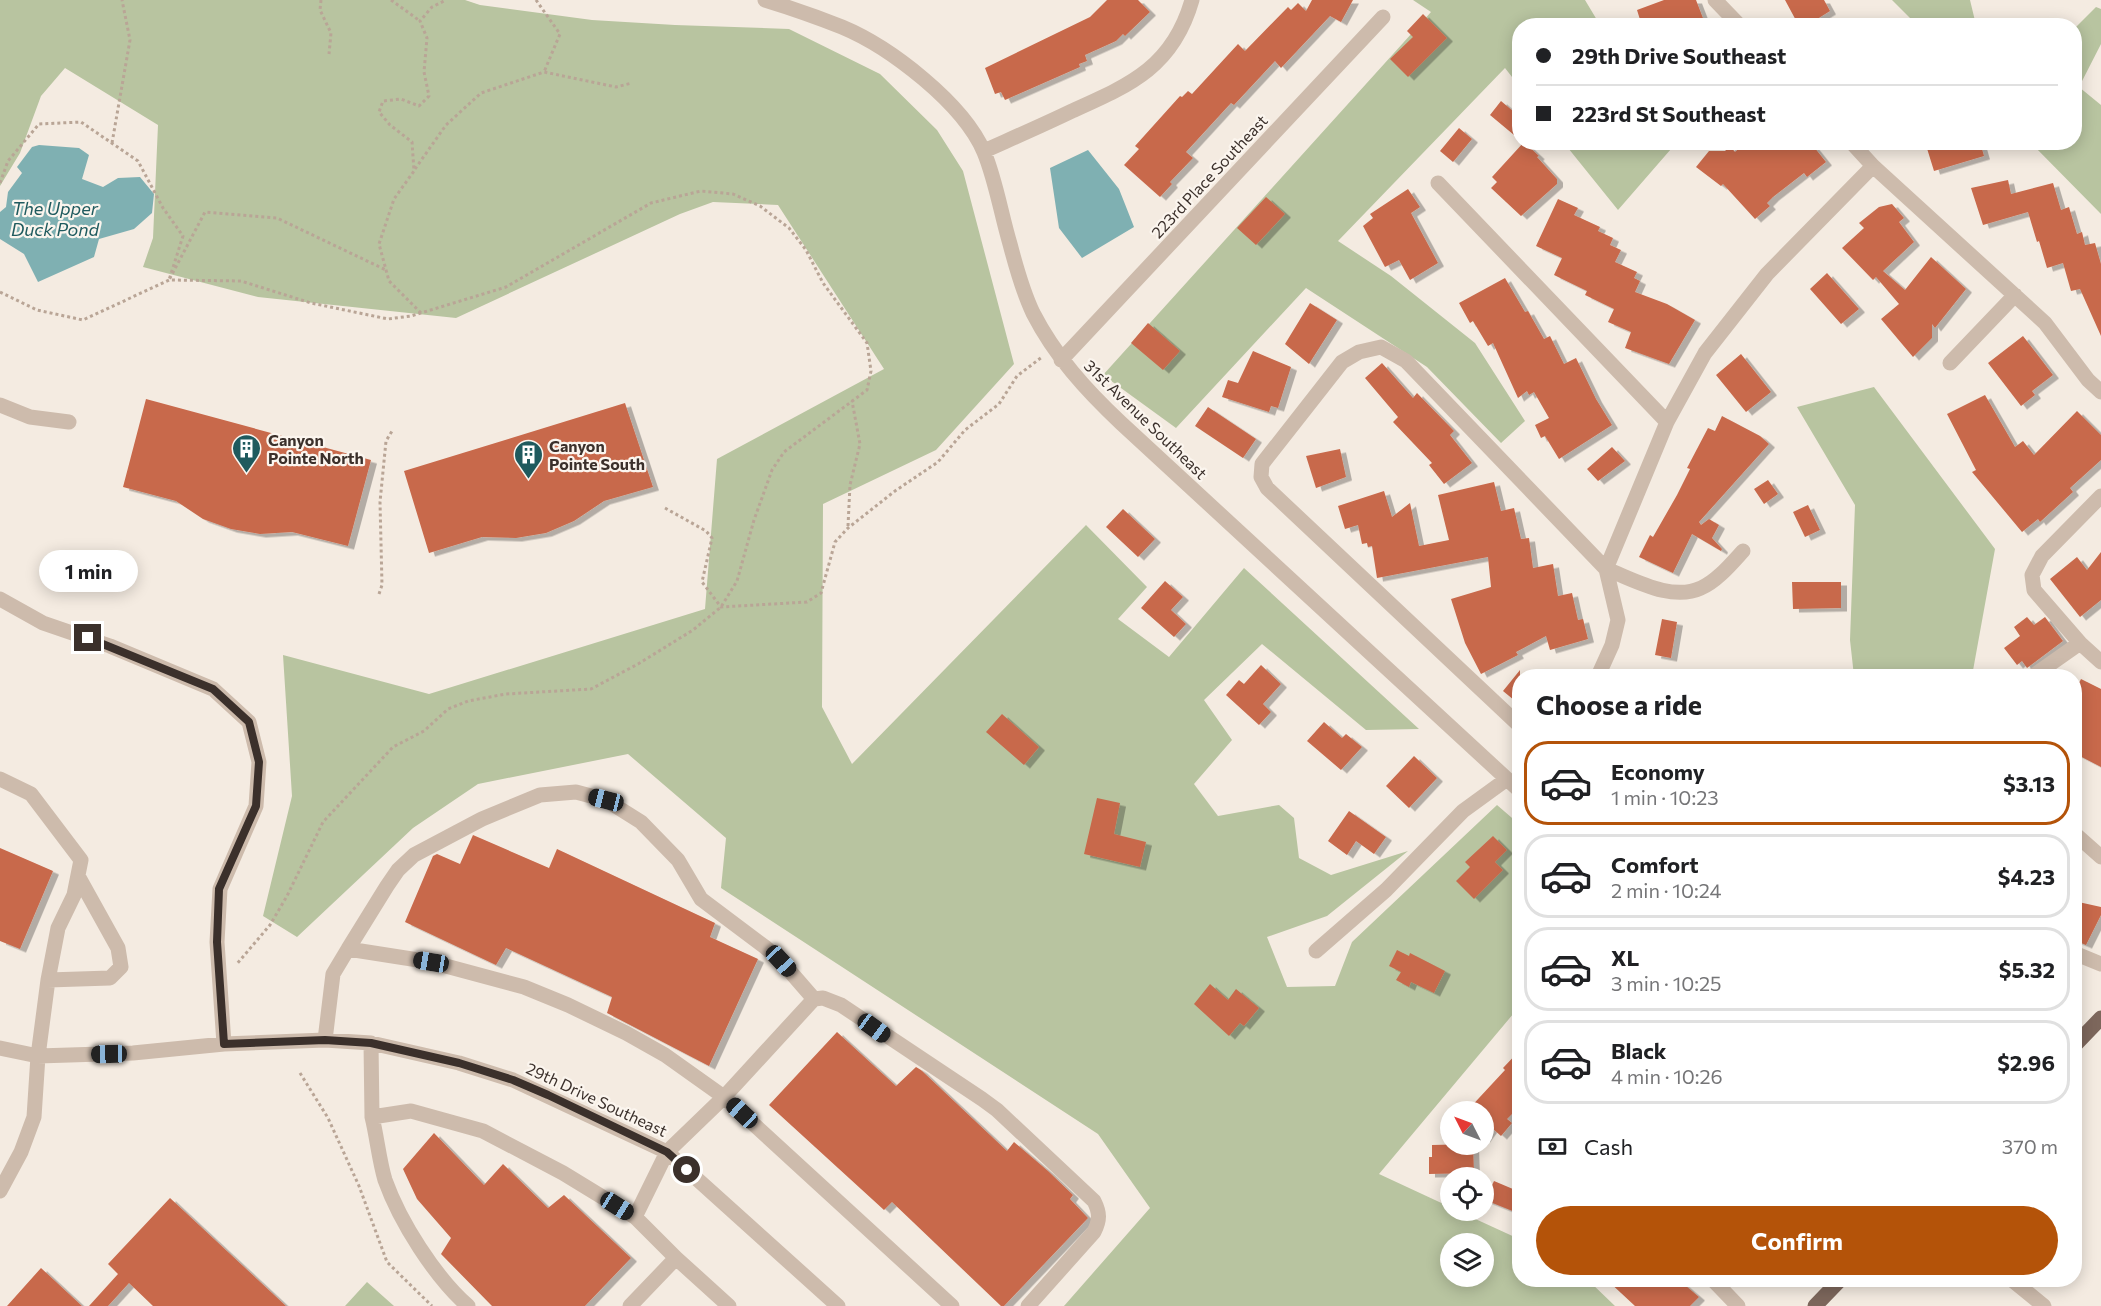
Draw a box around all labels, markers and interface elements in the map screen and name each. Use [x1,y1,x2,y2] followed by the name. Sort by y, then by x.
[1572,42,1786,69] text: 29th Drive Southeast
[1572,100,1766,127] text: 223rd St Southeast
[1147,110,1271,241] street label: 223rd Place Southeast
[11,197,100,240] water label: The Upper Duck Pond
[1081,355,1212,483] street label: 31st Avenue Southeast
[268,430,364,467] place label: Canyon Pointe North
[231,432,263,474] building icon: Canyon Pointe North
[549,436,645,473] place label: Canyon Pointe South
[512,438,544,480] building icon: Canyon Pointe South
[38,551,138,593] callout: 1 min
[65,559,112,583] text: 1 min
[74,624,101,651] route end
[1536,688,1702,721] text: Choose a ride
[1539,756,1593,810] icon: car
[1611,758,1705,785] text: Economy
[2003,770,2055,797] text: $3.13
[1611,785,1719,809] text: 1 min · 10:23
[586,787,626,813] car
[1539,849,1593,903] icon: car
[1611,851,1699,878] text: Comfort
[1998,863,2055,890] text: $4.23
[1611,878,1721,902] text: 2 min · 10:24
[762,942,800,980] car
[1539,942,1593,996] icon: car
[1611,944,1639,971] text: XL
[412,950,450,974] car
[1999,956,2055,983] text: $5.32
[1611,971,1722,995] text: 3 min · 10:25
[854,1010,894,1046] car
[1539,1035,1593,1089] icon: car
[1611,1037,1666,1064] text: Black
[91,1045,127,1063] car
[1997,1049,2055,1076] text: $2.96
[524,1058,671,1140] street label: 29th Drive Southeast
[1611,1064,1723,1088] text: 4 min · 10:26
[723,1094,761,1132] car
[1440,1101,1494,1155] north arrow
[1440,1101,1494,1287] map controls
[1536,1130,1569,1163] icon: cash
[1584,1133,1633,1160] text: Cash
[2002,1134,2058,1158] text: 370 m
[673,1156,700,1183] route start
[1440,1167,1494,1221] button: locate
[597,1189,637,1223] car
[1536,1206,2058,1275] button: Confirm
[1440,1233,1494,1287] button: layers

